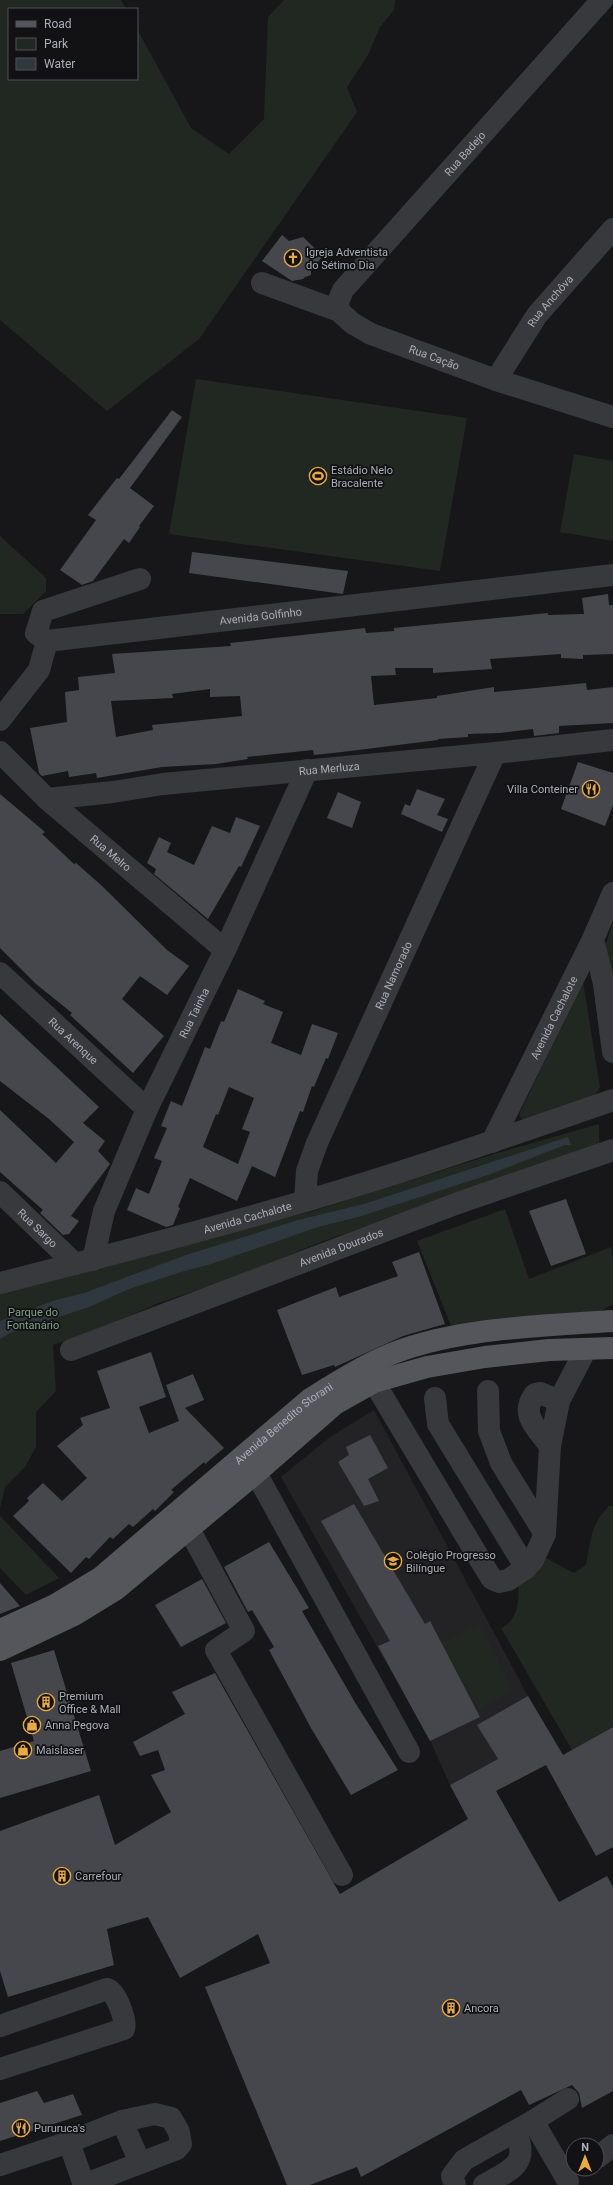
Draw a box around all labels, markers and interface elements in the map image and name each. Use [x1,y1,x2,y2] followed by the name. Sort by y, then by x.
[8,8,138,80] legend
[44,17,72,31] text: Road
[44,37,69,51] text: Park
[44,57,75,71] text: Water
[442,129,488,179] street label: Rua Badejo
[306,246,388,272] place label: Igreja Adventista do Sétimo Dia
[283,248,303,268] church icon: Igreja Adventista do Sétimo Dia
[525,272,576,329] street label: Rua Anchôva
[407,342,461,372] street label: Rua Cação
[331,464,393,490] place label: Estádio Nelo Bracalente
[308,466,328,486] sports icon: Estádio Nelo Bracalente
[219,605,303,627] street label: Avenida Golfinho
[298,759,360,778] street label: Rua Merluza
[581,779,601,799] restaurant icon: Villa Conteiner
[507,783,578,796] place label: Villa Conteiner
[88,832,134,874] street label: Rua Melro
[372,939,415,1011] street label: Rua Namorado
[528,974,580,1061] street label: Avenida Cachalote
[176,986,212,1040] street label: Rua Tainha
[46,1015,101,1067] street label: Rua Arenque
[202,1199,293,1236] street label: Avenida Cachalote
[15,1206,60,1250] street label: Rua Sargo
[297,1225,385,1269] street label: Avenida Dourados
[7,1306,59,1332] park label: Parque do Fontanário
[232,1380,335,1467] street label: Avenida Benedito Storani
[406,1549,496,1575] place label: Colégio Progresso Bilíngue
[383,1551,403,1571] school or university icon: Colégio Progresso Bilíngue
[59,1690,121,1716] place label: Premium Office & Mall
[36,1692,56,1712] building icon: Premium Office & Mall
[22,1715,42,1735] shop icon: Anna Pegova
[45,1719,109,1732] place label: Anna Pegova
[13,1740,33,1760] shop icon: Maislaser
[36,1744,84,1757] place label: Maislaser
[52,1866,72,1886] building icon: Carrefour
[75,1870,121,1883] place label: Carrefour
[441,1998,461,2018] building icon: Ancora
[464,2002,499,2015] place label: Ancora
[11,2118,31,2138] restaurant icon: Pururuca's
[34,2122,85,2135] place label: Pururuca's
[565,2137,605,2177] north arrow
[581,2141,589,2154] text: N

